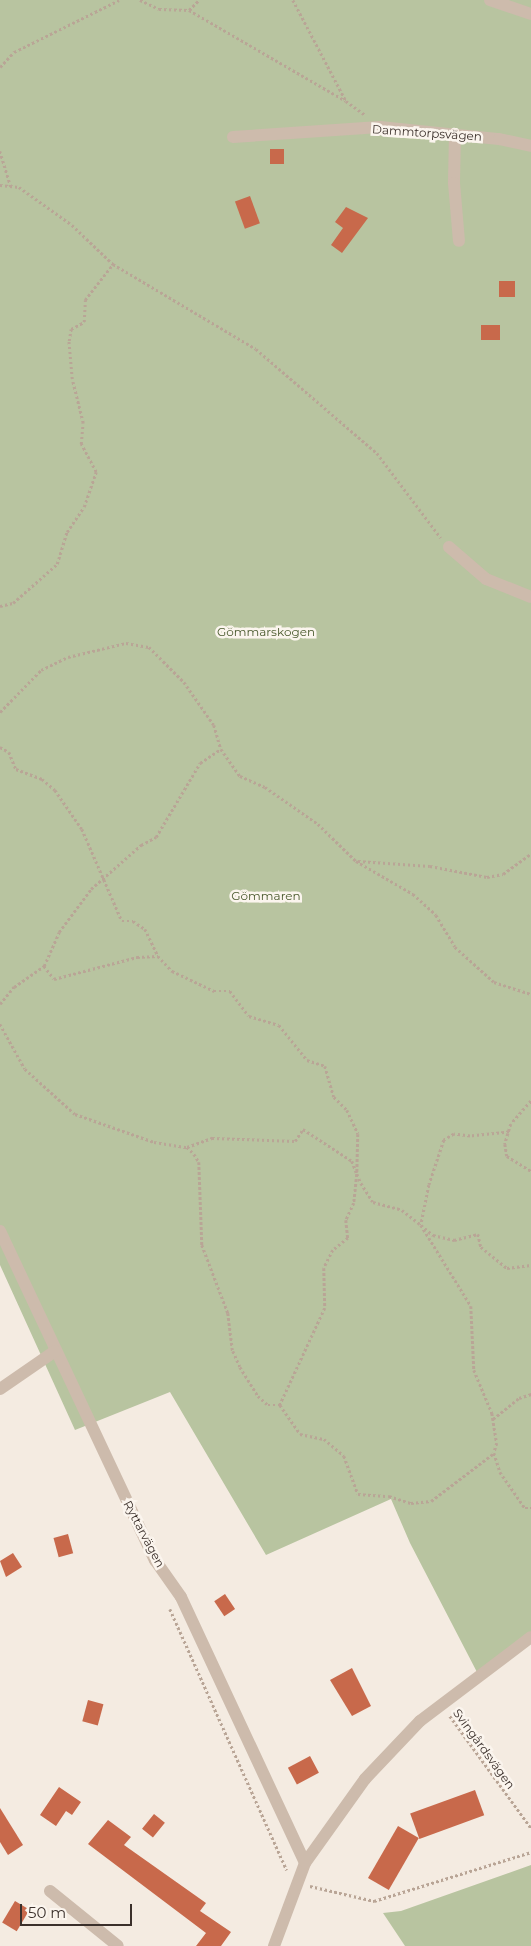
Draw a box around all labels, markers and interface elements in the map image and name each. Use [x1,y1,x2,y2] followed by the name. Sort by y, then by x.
[372,122,482,144] street label: Dammtorpsvägen
[217,625,315,639] park label: Gömmarskogen
[231,889,301,903] park label: Gömmaren
[120,1498,168,1570] street label: Ryttarvägen
[450,1706,518,1792] street label: Svingårdsvägen
[22,1894,135,1926] scale bar
[28,1903,66,1922] text: 50 m

